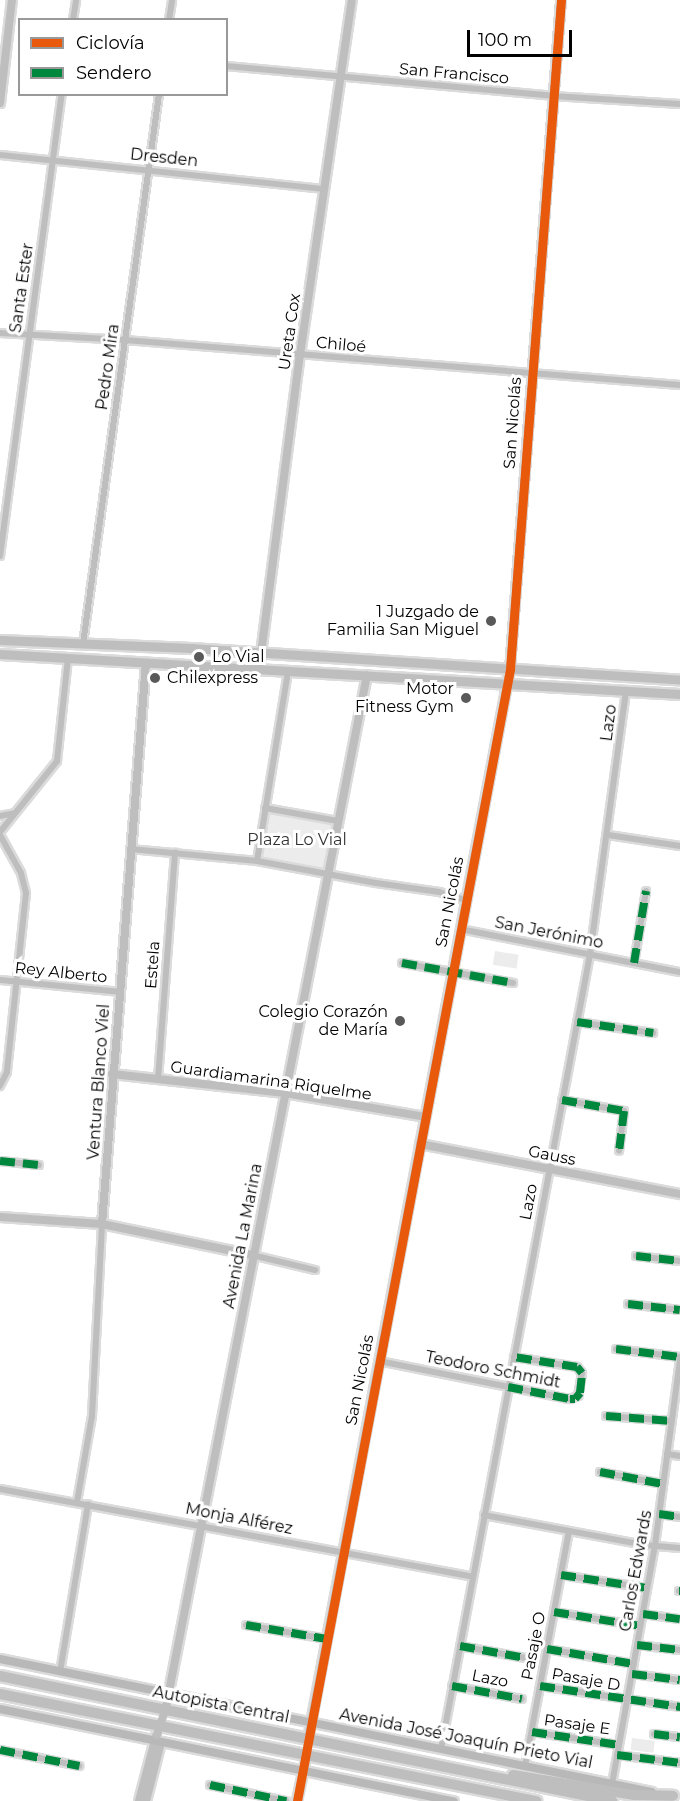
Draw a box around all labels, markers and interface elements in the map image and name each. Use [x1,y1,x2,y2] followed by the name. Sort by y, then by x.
[18,18,228,96] legend
[470,18,575,56] scale bar
[478,29,532,51] text: 100 m
[76,32,145,54] text: Ciclovía
[398,60,510,88] street label: San Francisco
[76,62,151,84] text: Sendero
[129,145,199,171] street label: Dresden
[6,242,38,334] street label: Santa Ester
[275,292,305,372] street label: Ureta Cox
[92,323,124,411] street label: Pedro Mira
[315,333,367,357] street label: Chiloé
[500,376,526,470] street label: San Nicolás
[327,602,479,640] place label: 1 Juzgado de Familia San Miguel
[484,614,498,628] marker: 1 Juzgado de Familia San Miguel
[212,647,264,667] place label: Lo Vial
[190,648,208,666] marker: Lo Vial
[167,668,258,688] place label: Chilexpress
[148,671,162,685] marker: Chilexpress
[355,679,454,717] place label: Motor Fitness Gym
[459,691,473,705] marker: Motor Fitness Gym
[597,704,621,742] street label: Lazo
[247,830,347,850] park label: Plaza Lo Vial
[432,855,468,949] street label: San Nicolás
[493,913,605,953] street label: San Jerónimo
[142,940,164,990] street label: Estela
[14,959,108,987] street label: Rey Alberto
[258,1002,388,1040] place label: Colegio Corazón de María
[84,1003,114,1161] street label: Ventura Blanco Viel
[393,1014,407,1028] marker: Colegio Corazón de María
[169,1057,373,1105] street label: Guardiamarina Riquelme
[527,1142,577,1170] street label: Gauss
[220,1162,266,1310] street label: Avenida La Marina
[516,1182,542,1222] street label: Lazo
[342,1333,378,1427] street label: San Nicolás
[424,1347,562,1393] street label: Teodoro Schmidt
[184,1499,294,1539] street label: Monja Alférez
[616,1509,656,1633] street label: Carlos Edwards
[518,1610,550,1682] street label: Pasaje O
[550,1665,622,1695] street label: Pasaje D
[470,1666,510,1692] street label: Lazo
[151,1682,291,1728] street label: Autopista Central
[338,1705,594,1773] street label: Avenida José Joaquín Prieto Vial
[543,1711,611,1739] street label: Pasaje E

